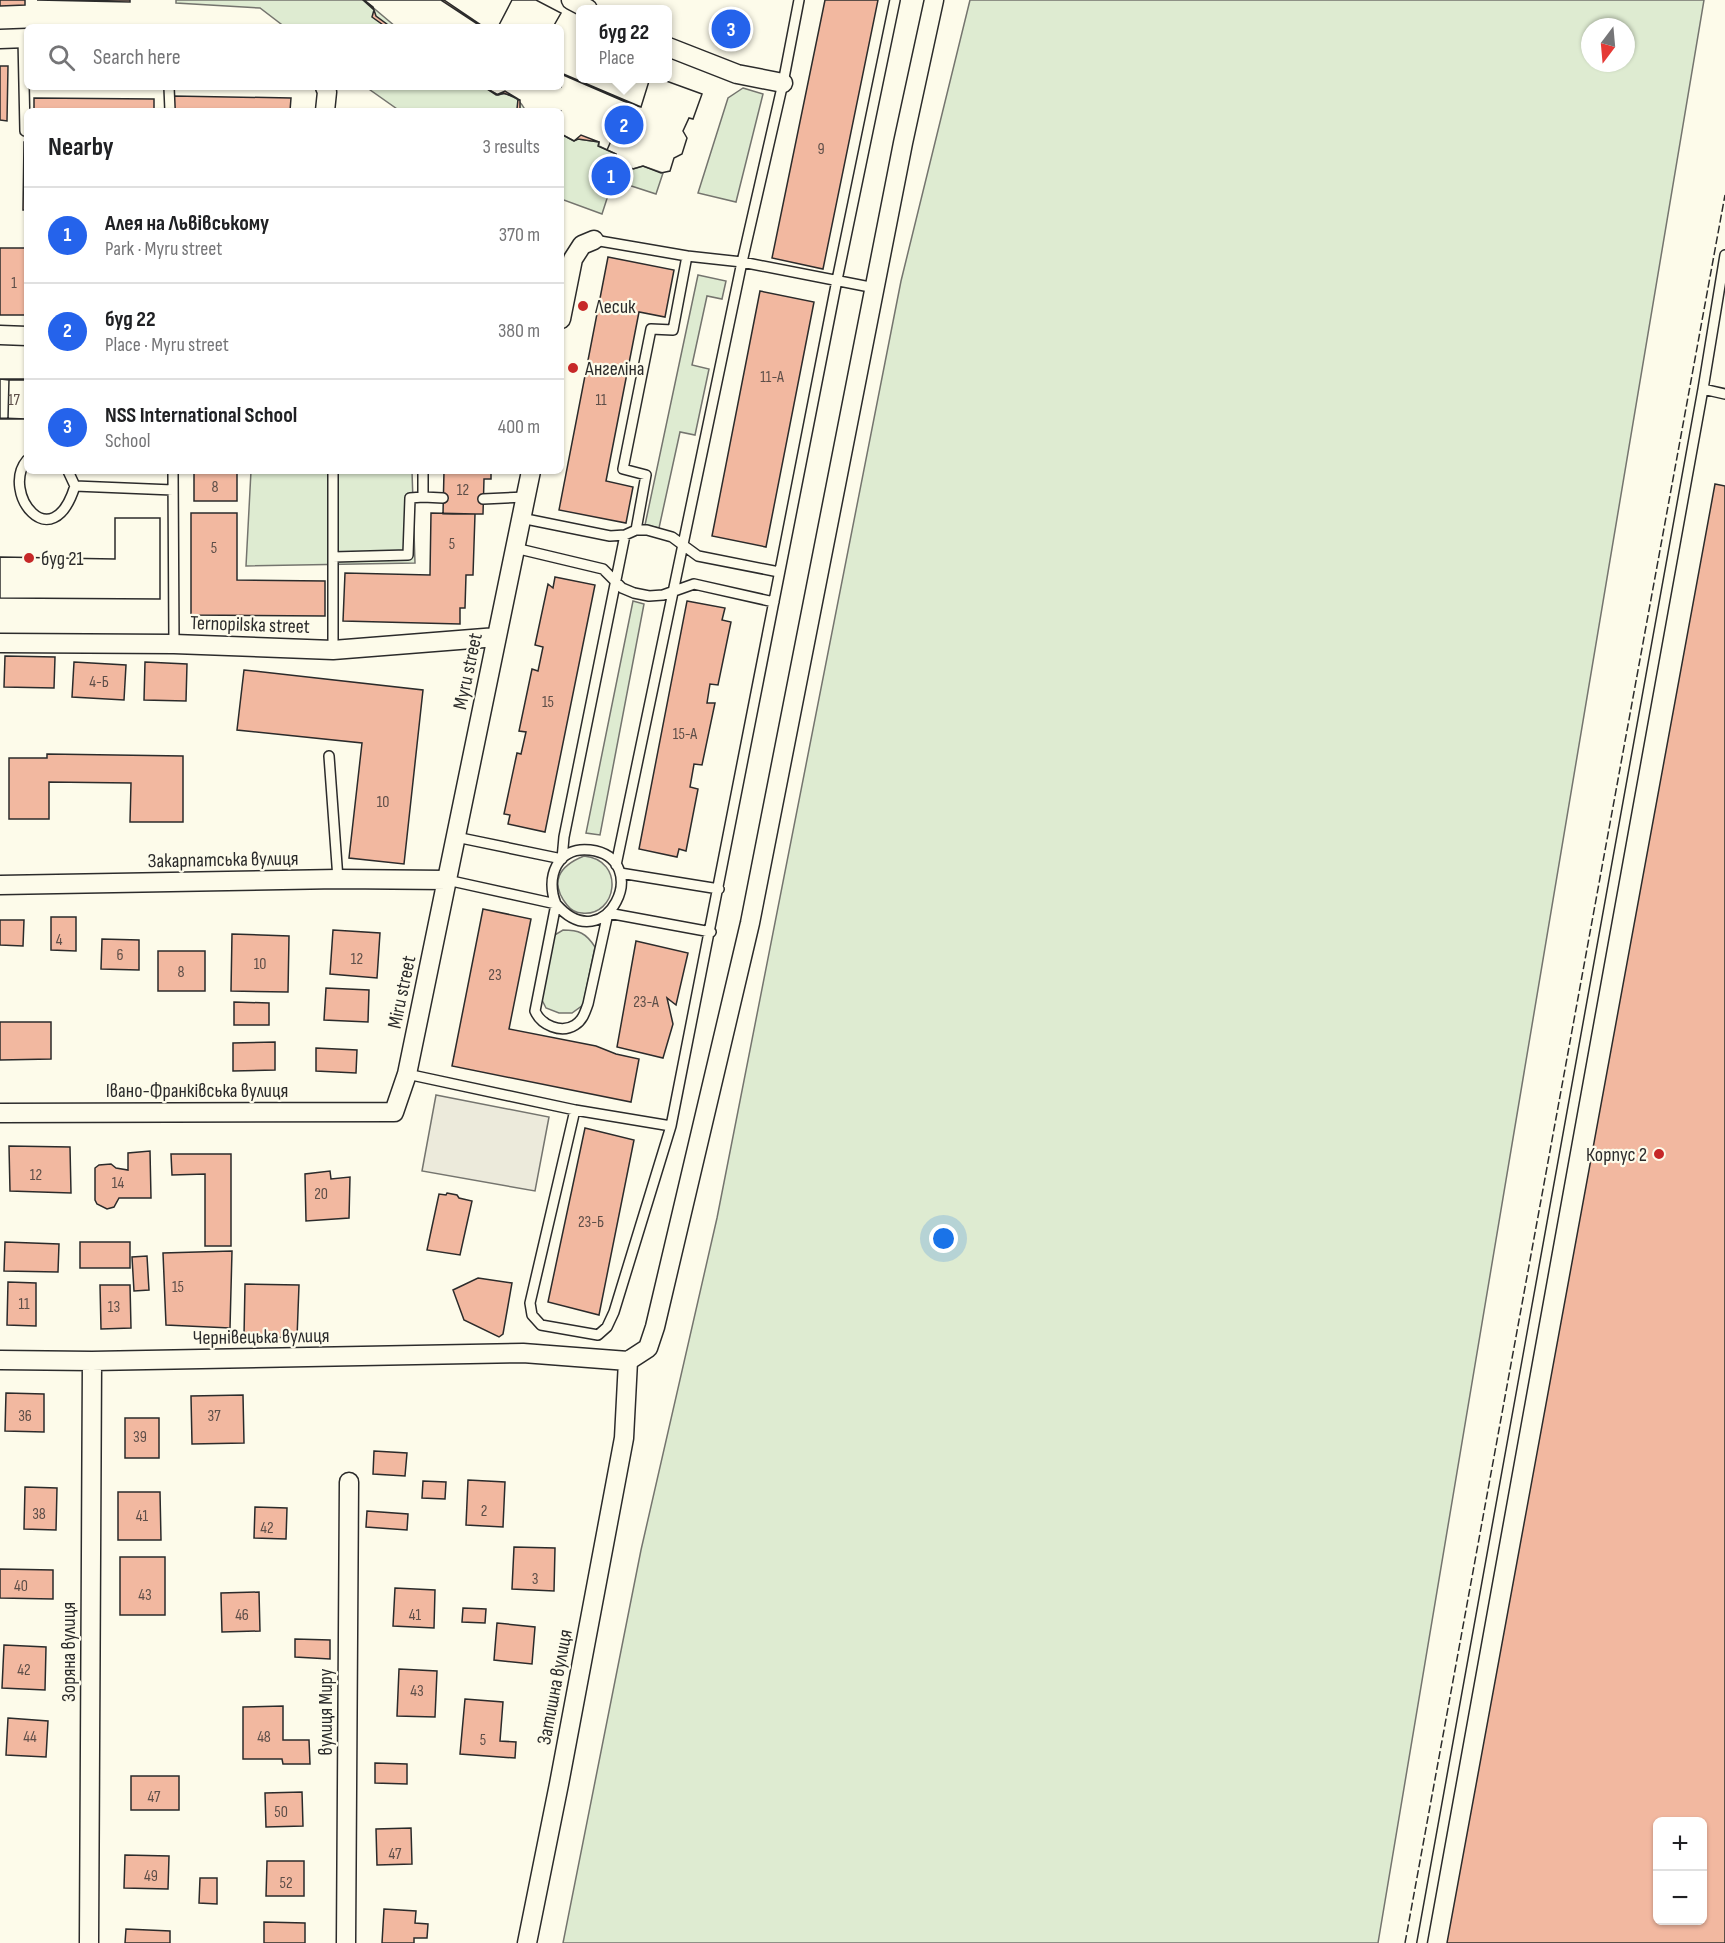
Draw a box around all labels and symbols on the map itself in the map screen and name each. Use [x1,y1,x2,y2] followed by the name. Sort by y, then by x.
[712,6,750,51] pin: 3
[1581,18,1635,72] north arrow
[604,102,644,148] pin: 2
[817,140,825,159] house number: 9
[592,154,630,198] pin: 1
[11,274,17,293] house number: 1
[594,295,636,319] place label: Лесик
[576,299,590,313] marker: Лесик
[584,357,645,381] place label: Ангеліна
[566,361,580,375] marker: Ангеліна
[760,368,784,387] house number: 11-А
[8,391,21,410] house number: 17
[595,391,607,410] house number: 11
[211,478,219,497] house number: 8
[457,481,469,500] house number: 12
[449,535,455,554] house number: 5
[211,539,217,558] house number: 5
[41,547,84,571] place label: буд 21
[22,551,36,565] marker: буд 21
[190,611,310,639] street label: Ternopilska street
[448,631,488,712] street label: Myru street
[89,673,109,692] house number: 4-Б
[542,693,554,712] house number: 15
[673,725,697,744] house number: 15-А
[377,793,389,812] house number: 10
[147,847,299,873] street label: Закарпатська вулиця
[56,931,63,950] house number: 4
[116,946,124,965] house number: 6
[351,950,363,969] house number: 12
[383,954,421,1031] street label: Miru street
[254,955,266,974] house number: 10
[177,963,185,982] house number: 8
[488,966,502,985] house number: 23
[633,993,659,1012] house number: 23-А
[106,1079,288,1103] street label: Івано-Франківська вулиця
[1586,1143,1647,1167] place label: Корпус 2
[1652,1147,1666,1161] marker: Корпус 2
[30,1166,42,1185] house number: 12
[112,1174,124,1193] house number: 14
[314,1185,328,1204] house number: 20
[578,1213,604,1232] house number: 23-Б
[929,1224,958,1253] your location
[172,1278,184,1297] house number: 15
[18,1295,30,1314] house number: 11
[108,1298,120,1317] house number: 13
[192,1324,330,1350] street label: Чернівецька вулиця
[18,1407,32,1426] house number: 36
[207,1407,221,1426] house number: 37
[133,1428,147,1447] house number: 39
[481,1502,487,1521] house number: 2
[32,1505,46,1524] house number: 38
[136,1507,149,1526] house number: 41
[260,1519,274,1538] house number: 42
[532,1570,538,1589] house number: 3
[14,1577,28,1596] house number: 40
[138,1586,152,1605] house number: 43
[57,1602,81,1702] street label: Зоряна вулиця
[235,1606,249,1625] house number: 46
[409,1606,422,1625] house number: 41
[532,1627,578,1747] street label: Затишна вулиця
[17,1661,31,1680] house number: 42
[314,1668,338,1755] street label: вулиця Миру
[410,1682,424,1701] house number: 43
[23,1728,37,1747] house number: 44
[257,1728,271,1747] house number: 48
[480,1731,486,1750] house number: 5
[148,1788,161,1807] house number: 47
[274,1803,288,1822] house number: 50
[389,1845,402,1864] house number: 47
[144,1867,158,1886] house number: 49
[279,1874,293,1893] house number: 52

